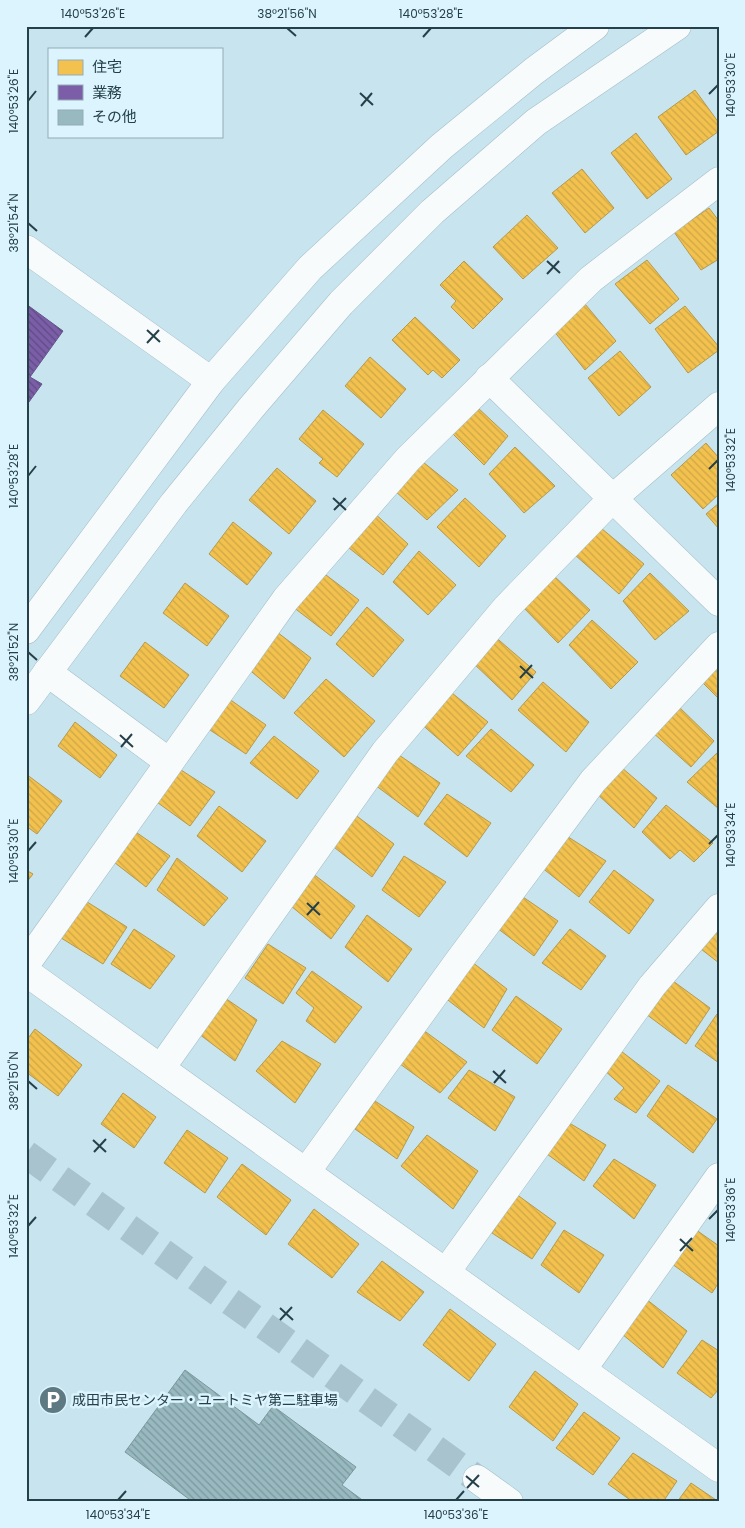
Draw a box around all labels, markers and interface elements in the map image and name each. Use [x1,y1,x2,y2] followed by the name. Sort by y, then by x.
[61,5,125,22] text: 140°53'26"E
[257,5,317,22] text: 38°21'56"N
[399,5,463,22] text: 140°53'28"E
[48,48,222,138] legend
[722,53,739,117] text: 140°53'30"E
[92,56,122,77] text: 住宅
[5,69,22,133] text: 140°53'26"E
[92,82,122,103] text: 業務
[92,106,137,127] text: その他
[5,193,22,253] text: 38°21'54"N
[722,428,739,492] text: 140°53'32"E
[5,444,22,508] text: 140°53'28"E
[5,623,22,681] text: 38°21'52"N
[722,803,739,867] text: 140°53'34"E
[5,819,22,883] text: 140°53'30"E
[5,1051,22,1111] text: 38°21'50"N
[722,1178,739,1242] text: 140°53'36"E
[5,1194,22,1258] text: 140°53'32"E
[38,1385,68,1415] parking icon: 成田市民センター・ユートミヤ第二駐車場
[72,1390,338,1410] place label: 成田市民センター・ユートミヤ第二駐車場
[86,1506,150,1523] text: 140°53'34"E
[424,1506,488,1523] text: 140°53'36"E

